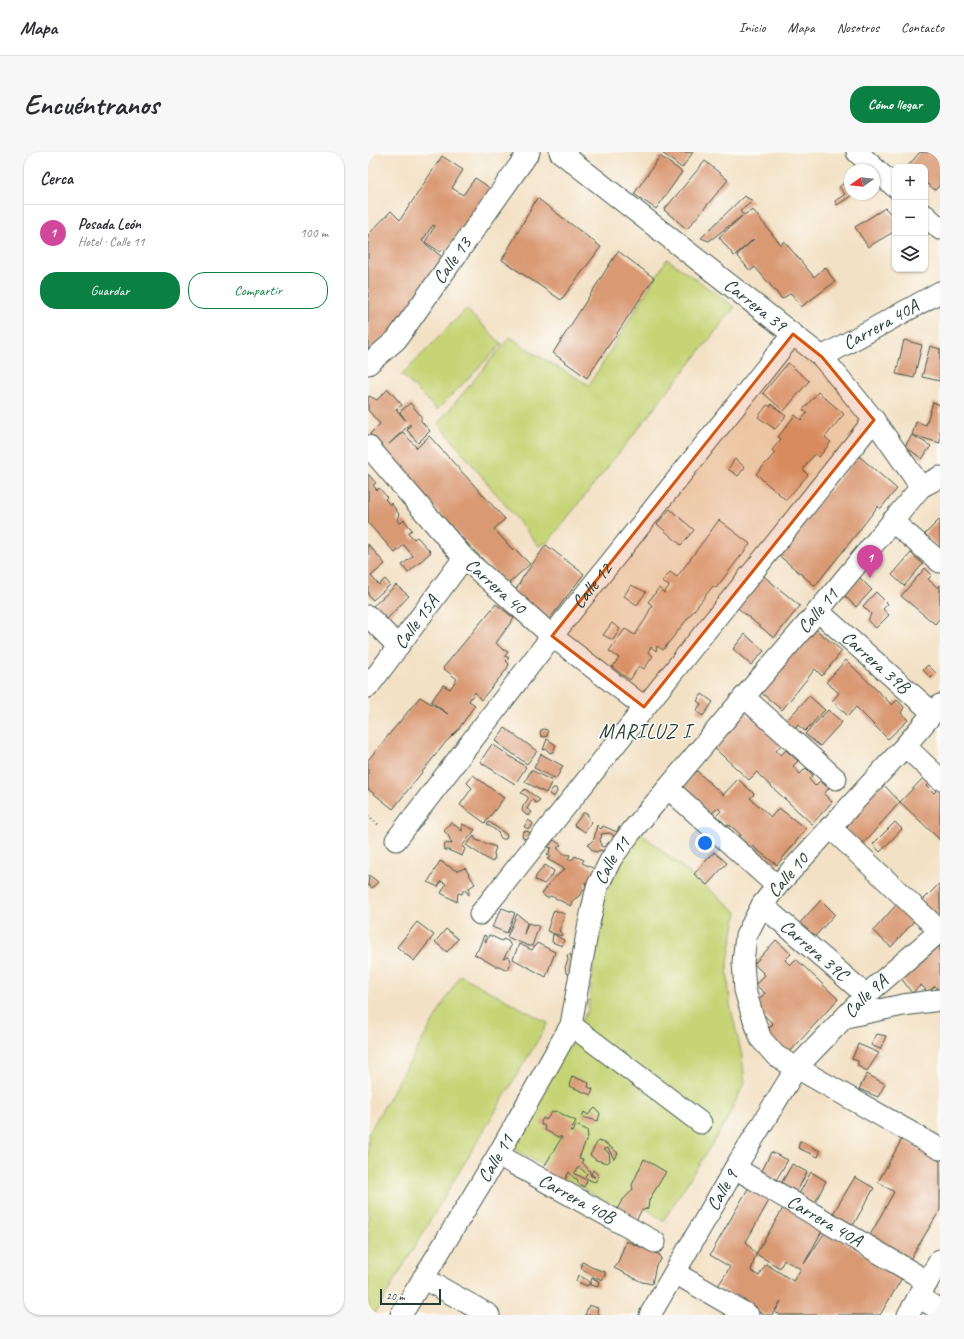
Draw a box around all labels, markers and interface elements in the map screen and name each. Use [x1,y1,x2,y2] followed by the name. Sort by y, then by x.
[20,16,57,40] text: Mapa
[739,19,766,36] text: Inicio
[788,19,815,36] text: Mapa
[837,19,879,36] text: Nosotros
[901,19,944,36] text: Contacto
[850,86,940,123] button: Cómo llegar
[24,87,159,122] text: Encuéntranos
[844,164,880,200] north arrow
[892,164,928,272] map controls
[892,164,928,200] button: +
[40,168,73,189] text: Cerca
[892,200,928,236] button: −
[78,215,141,234] text: Posada León
[50,225,56,241] text: 1
[300,225,328,241] text: 100 m
[427,232,478,289] street label: Calle 13
[78,234,145,250] text: Hotel · Calle 11
[892,236,928,272] button: layers
[40,272,180,309] button: Guardar
[188,272,328,309] button: Compartir
[719,273,793,338] street label: Carrera 39
[839,293,924,355] street label: Carrera 40A
[857,545,883,578] pin: 1
[460,553,532,621] street label: Carrera 40
[567,557,618,613] street label: Calle 12
[792,582,845,638] street label: Calle 11
[388,589,445,654] street label: Calle 15A
[836,625,916,699] street label: Carrera 39B
[599,719,695,744] district label: MARILUZ I
[588,831,636,888] street label: Calle 11
[695,833,715,853] your location
[762,847,815,902] street label: Calle 10
[775,914,855,988] street label: Carrera 39C
[838,968,894,1023] street label: Calle 9A
[472,1129,520,1187] street label: Calle 11
[701,1164,744,1215] street label: Calle 9
[534,1168,620,1230] street label: Carrera 40B
[783,1189,868,1253] street label: Carrera 40A
[380,1287,441,1306] scale bar
[386,1289,405,1303] text: 20 m

